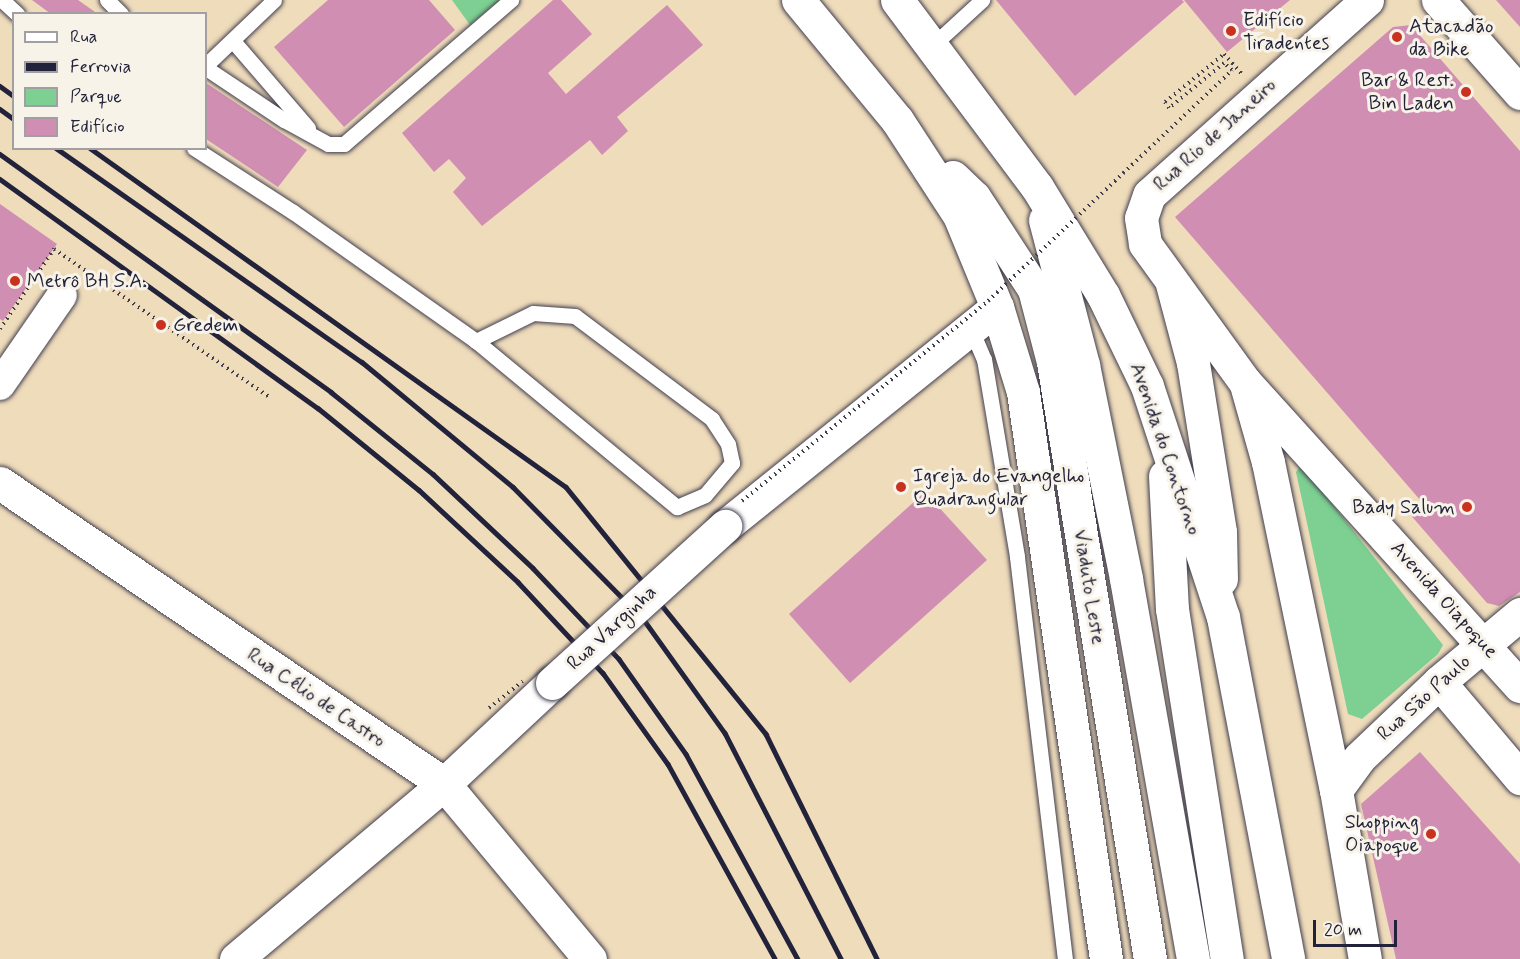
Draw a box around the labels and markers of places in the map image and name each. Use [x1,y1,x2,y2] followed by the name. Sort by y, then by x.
[1243,8,1329,55] place label: Edifício Tiradentes
[1409,14,1494,61] place label: Atacadão da Bike
[1224,24,1238,38] marker: Edifício Tiradentes
[1390,30,1404,44] marker: Atacadão da Bike
[1361,68,1454,115] place label: Bar & Rest. Bin Laden
[1459,85,1473,99] marker: Bar & Rest. Bin Laden
[27,269,146,293] place label: Metrô BH S.A.
[8,274,22,288] marker: Metrô BH S.A.
[173,313,238,337] place label: Gredem
[154,318,168,332] marker: Gredem
[913,464,1079,511] place label: Igreja do Evangelho Quadrangular
[894,480,908,494] marker: Igreja do Evangelho Quadrangular
[1352,495,1455,519] place label: Bady Salum
[1460,500,1474,514] marker: Bady Salum
[1345,810,1419,857] place label: Shopping Oiapoque
[1424,827,1438,841] marker: Shopping Oiapoque

